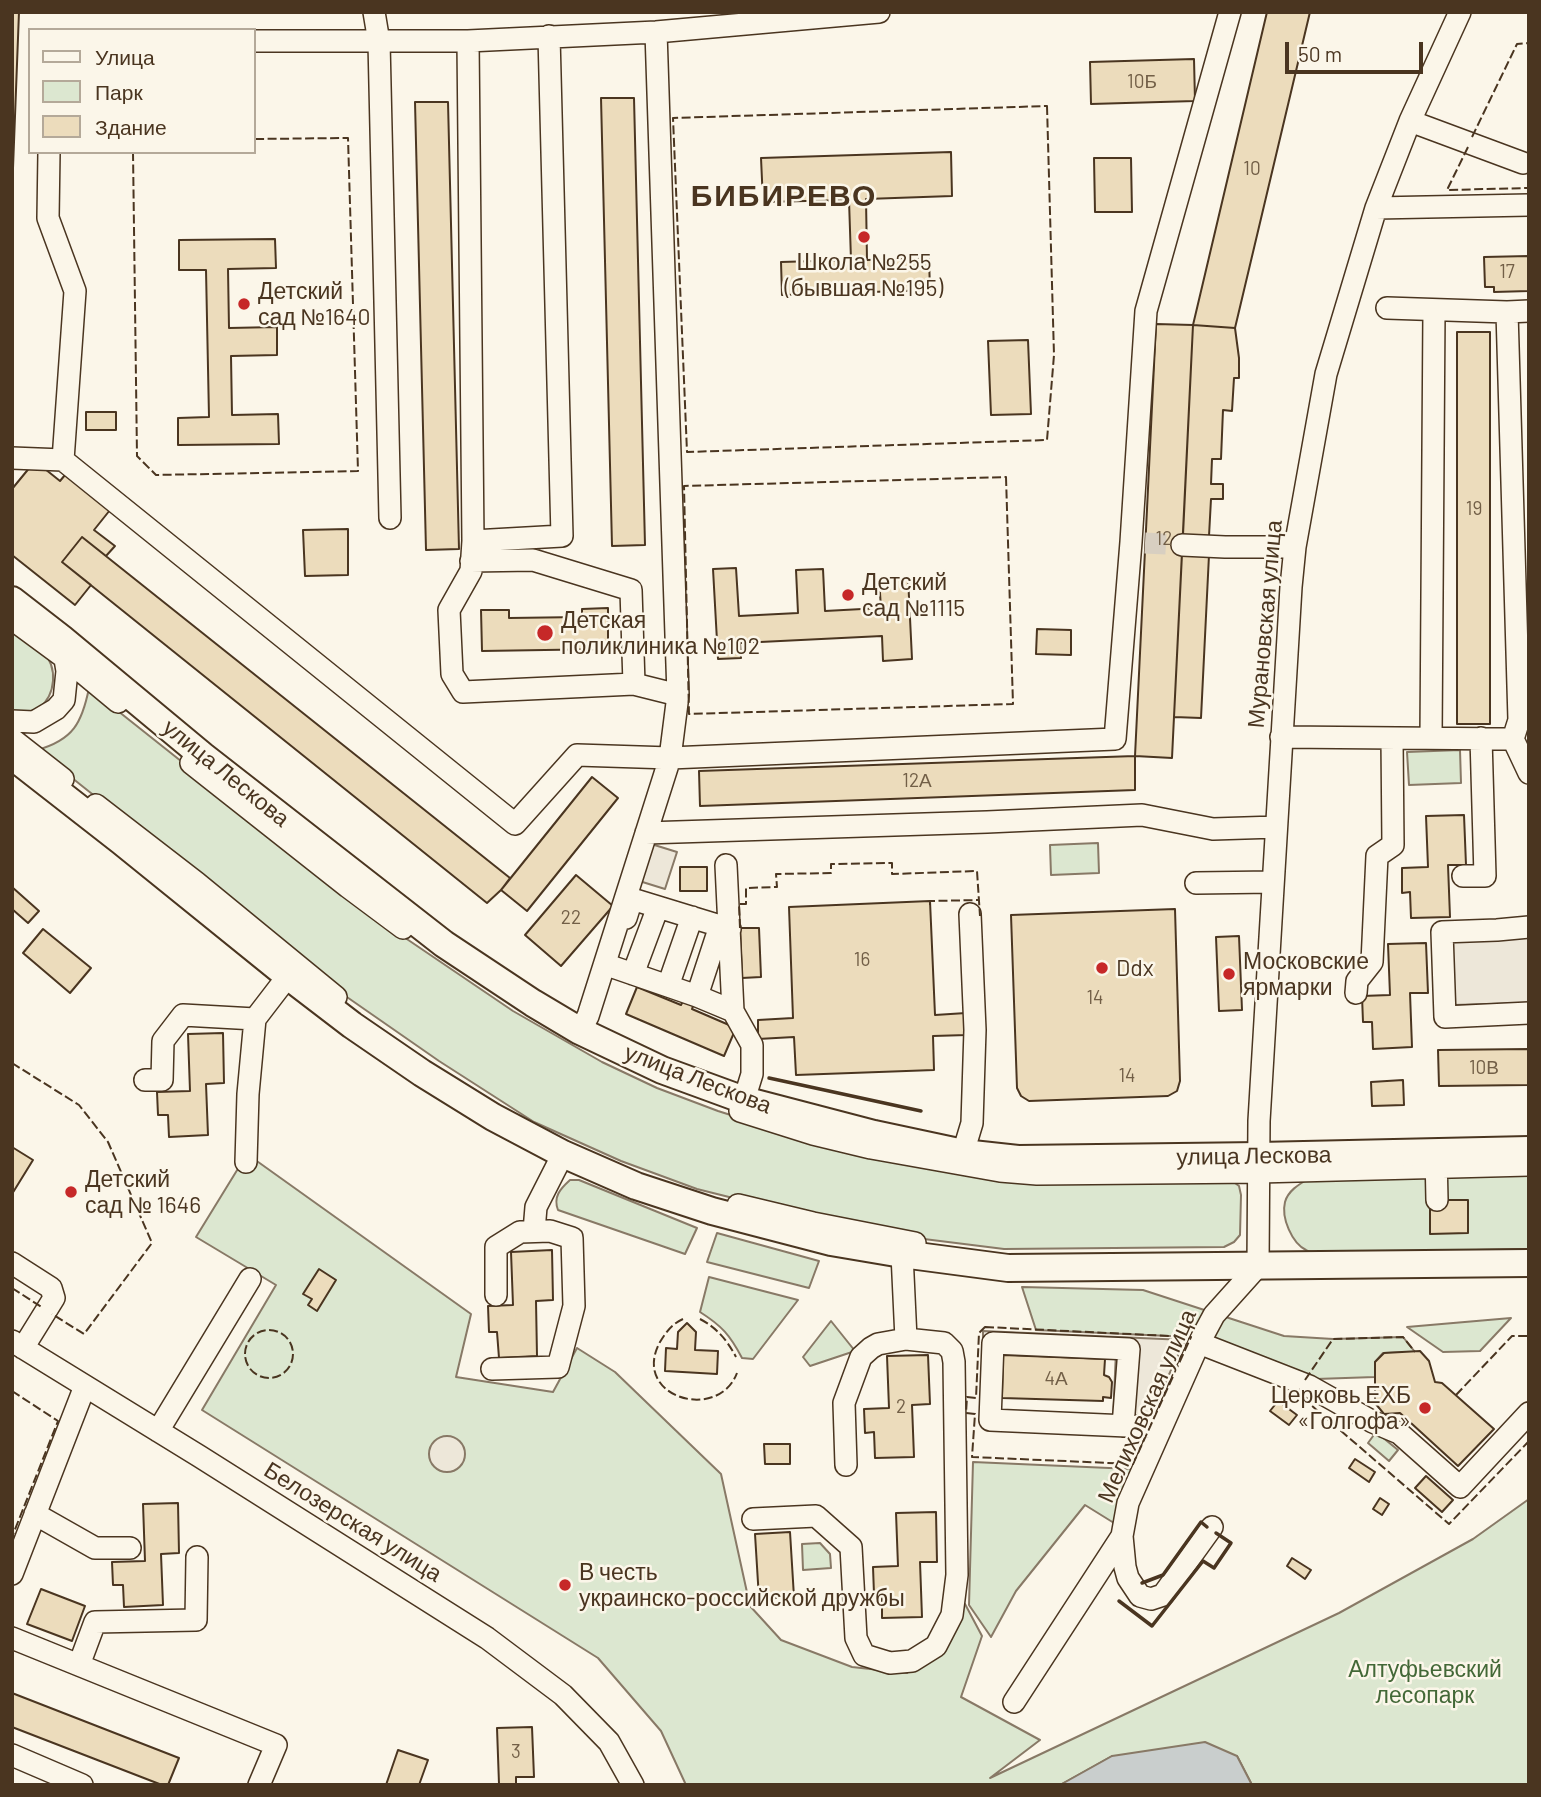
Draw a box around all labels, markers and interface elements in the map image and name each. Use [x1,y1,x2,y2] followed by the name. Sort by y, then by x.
[28,28,256,154] legend
[1289,28,1427,72] scale bar
[1298,41,1342,66] text: 50 m
[95,44,155,69] text: Улица
[1127,71,1157,93] house number: 10Б
[95,79,143,104] text: Парк
[95,114,167,139] text: Здание
[1243,158,1261,180] house number: 10
[692,178,876,214] district label: БИБИРЕВО
[856,229,872,245] marker: Школа №255 (бывшая №195)
[785,248,943,302] place label: Школа №255 (бывшая №195)
[1499,261,1515,283] house number: 17
[258,277,371,331] place label: Детский сад №1640
[236,296,252,312] marker: Детский сад №1640
[1466,498,1482,520] house number: 19
[1242,519,1288,729] street label: Мурановская улица
[1156,528,1172,550] house number: 12
[862,568,965,622] place label: Детский сад №1115
[840,587,856,603] marker: Детский сад №1115
[561,606,760,660] place label: Детская поликлиника №102
[535,623,555,643] marker: Детская поликлиника №102
[157,713,295,833] street label: улица Лескова
[902,770,932,792] house number: 12А
[561,907,581,929] house number: 22
[1243,947,1369,1001] place label: Московские ярмарки
[854,949,870,971] house number: 16
[1116,954,1154,982] place label: Ddx
[1094,960,1110,976] marker: Ddx
[1221,966,1237,982] marker: Московские ярмарки
[1086,987,1104,1009] house number: 14
[621,1038,775,1120] street label: улица Лескова
[1469,1057,1499,1079] house number: 10В
[1118,1065,1136,1087] house number: 14
[1176,1141,1332,1171] street label: улица Лескова
[85,1165,201,1219] place label: Детский сад № 1646
[63,1184,79,1200] marker: Детский сад № 1646
[1092,1305,1202,1507] street label: Мелиховская улица
[1044,1368,1068,1390] house number: 4А
[1271,1381,1411,1435] place label: Церковь ЕХБ «Голгофа»
[896,1396,906,1418] house number: 2
[1417,1400,1433,1416] marker: Церковь ЕХБ «Голгофа»
[259,1456,447,1588] street label: Белозерская улица
[579,1558,905,1612] place label: В честь украинско-российской дружбы
[557,1577,573,1593] marker: В честь украинско-российской дружбы
[1348,1655,1502,1709] park label: Алтуфьевский лесопарк
[511,1741,521,1763] house number: 3

